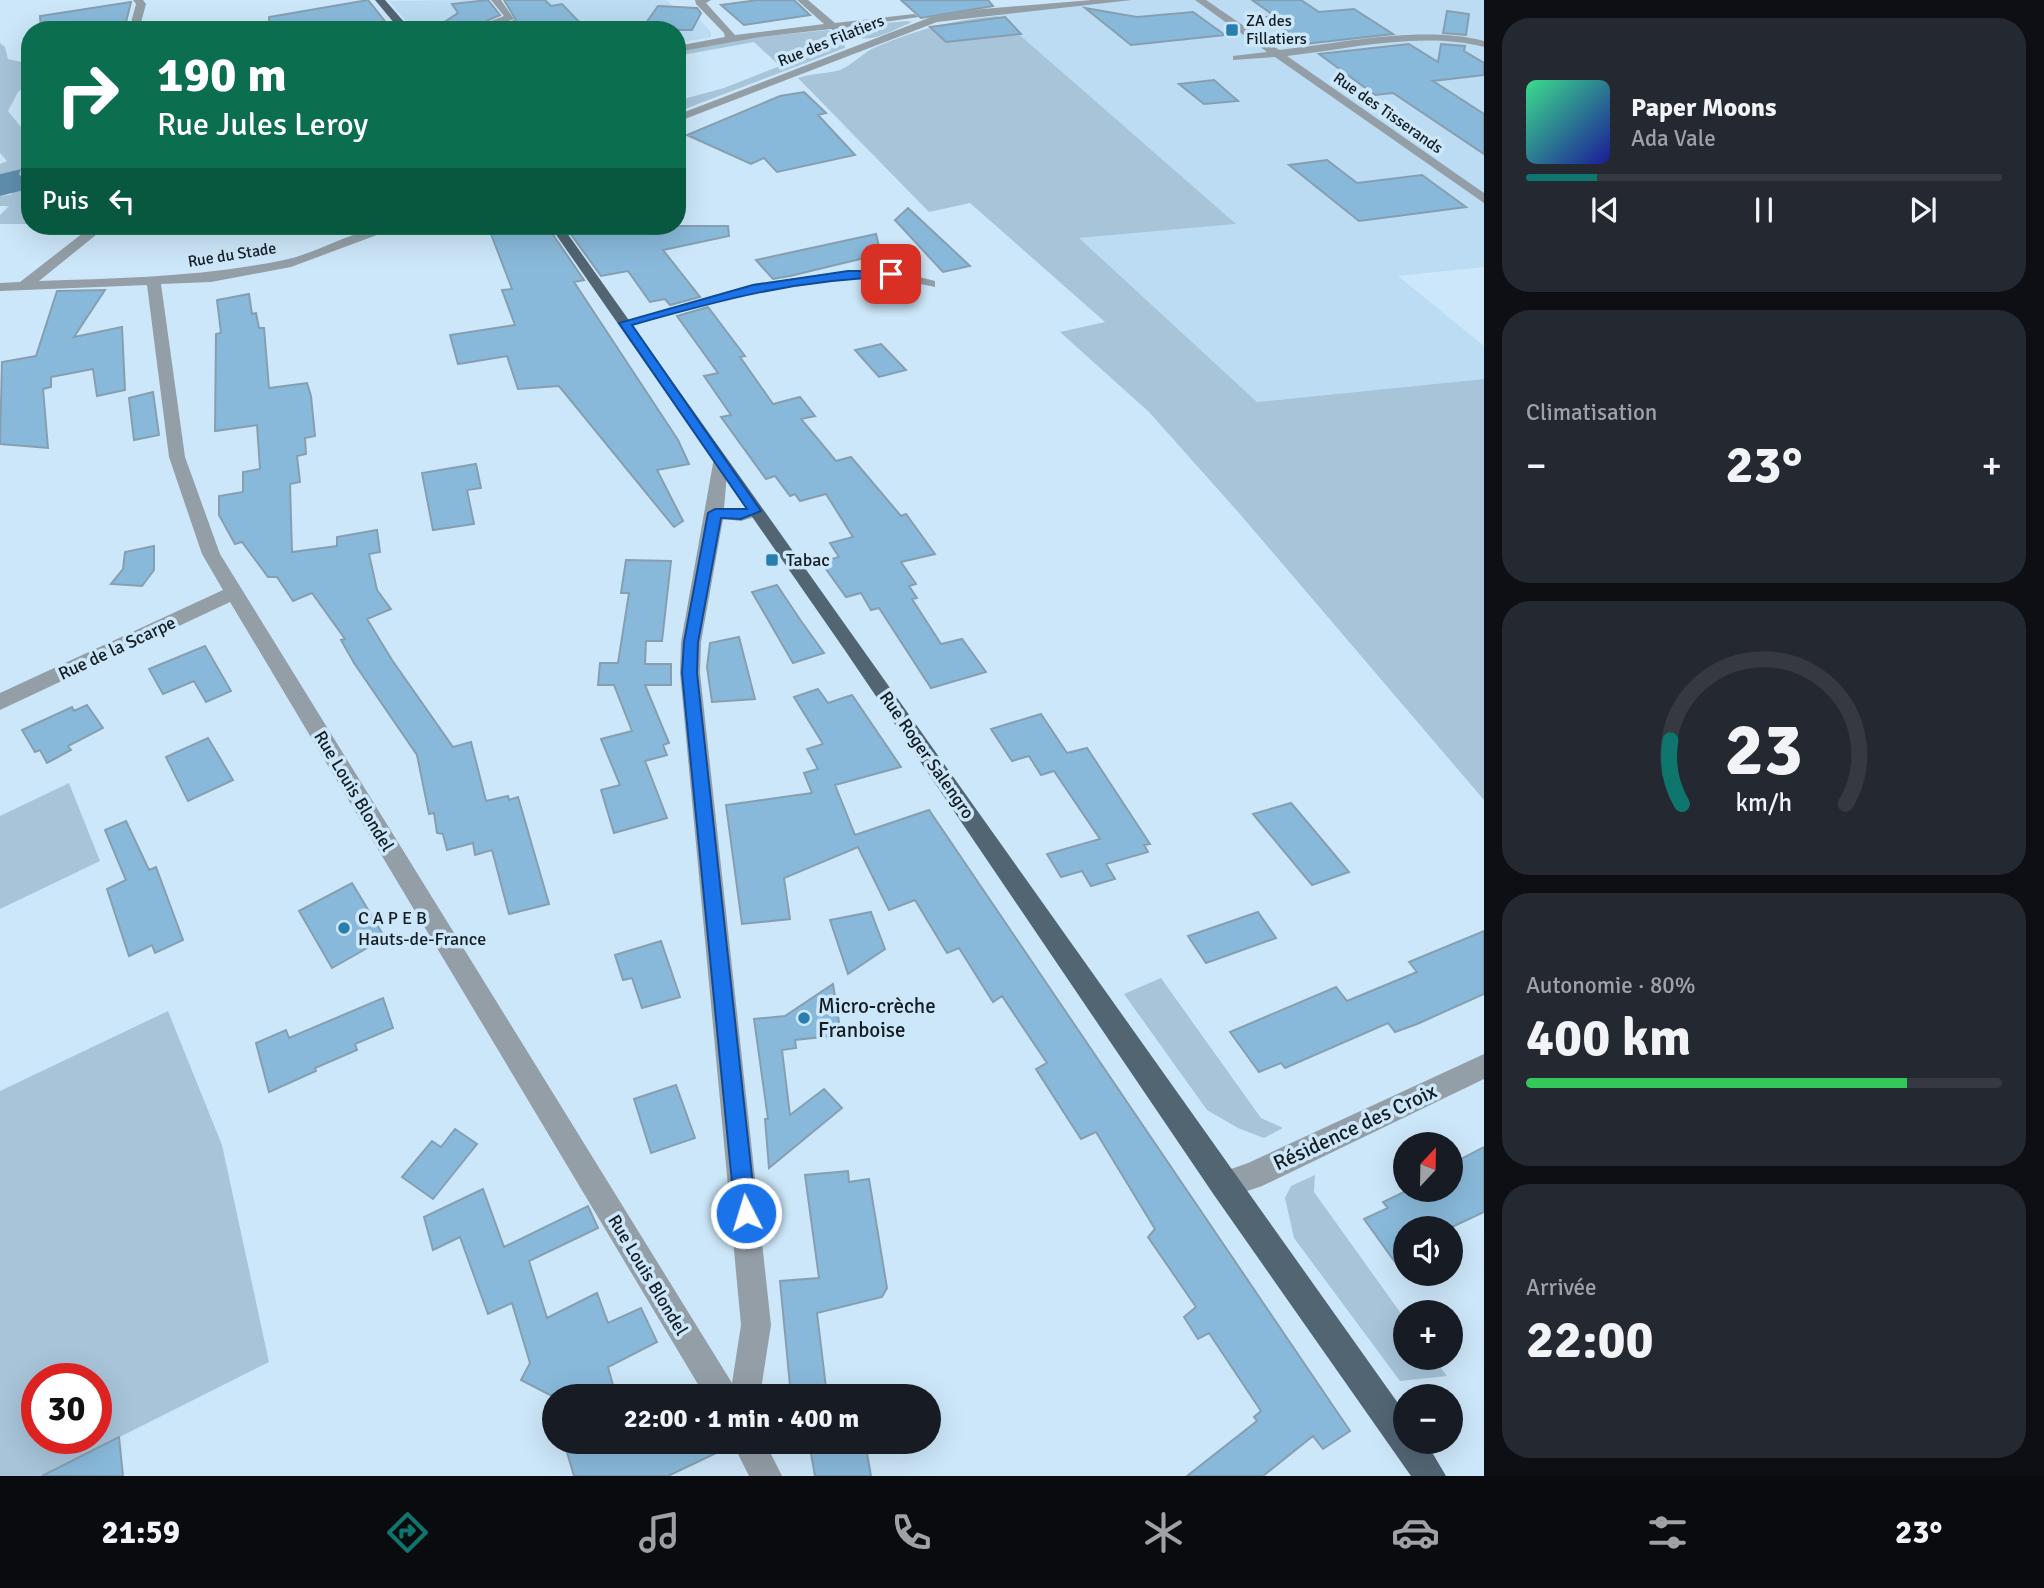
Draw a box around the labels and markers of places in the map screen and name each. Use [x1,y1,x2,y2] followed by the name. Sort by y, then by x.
[1246,11,1307,49] place label: ZA des Fillatiers
[1224,22,1240,38] marker: ZA des Fillatiers
[861,244,921,304] pin
[786,549,830,571] place label: Tabac
[764,552,780,568] marker: Tabac
[358,907,486,950] place label: C A P E B Hauts-de-France
[336,920,352,936] marker: C A P E B Hauts-de-France
[818,993,936,1043] place label: Micro-crèche Franboise
[796,1010,812,1026] marker: Micro-crèche Franboise

